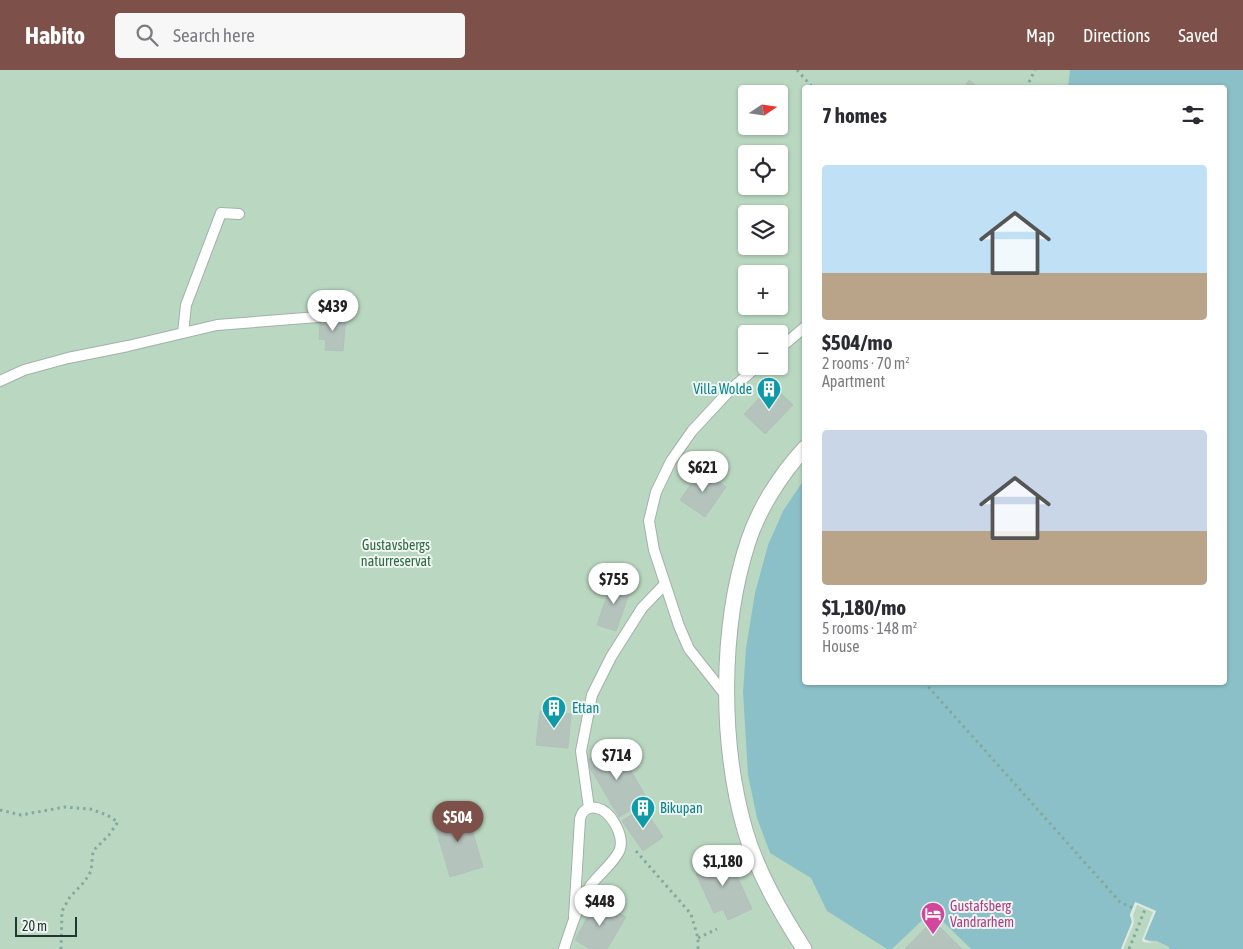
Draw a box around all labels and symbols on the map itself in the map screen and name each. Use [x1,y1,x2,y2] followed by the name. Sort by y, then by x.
[738,85,788,135] north arrow
[303,290,363,332] pin: $439
[756,376,782,410] building icon: Villa Wolde
[693,381,752,397] place label: Villa Wolde
[673,450,733,493] pin: $621
[361,537,431,569] park label: Gustavsbergs naturreservat
[584,562,644,605] pin: $755
[541,695,567,729] building icon: Ettan
[572,700,599,716] place label: Ettan
[587,738,647,781] pin: $714
[630,795,656,829] building icon: Bikupan
[428,800,488,843] pin: $504
[660,800,703,816] place label: Bikupan
[682,844,764,887] pin: $1,180
[570,884,630,927] pin: $448
[950,898,1014,930] place label: Gustafsberg Vandrarhem
[920,901,946,935] hotel icon: Gustafsberg Vandrarhem
[15,914,78,937] scale bar

